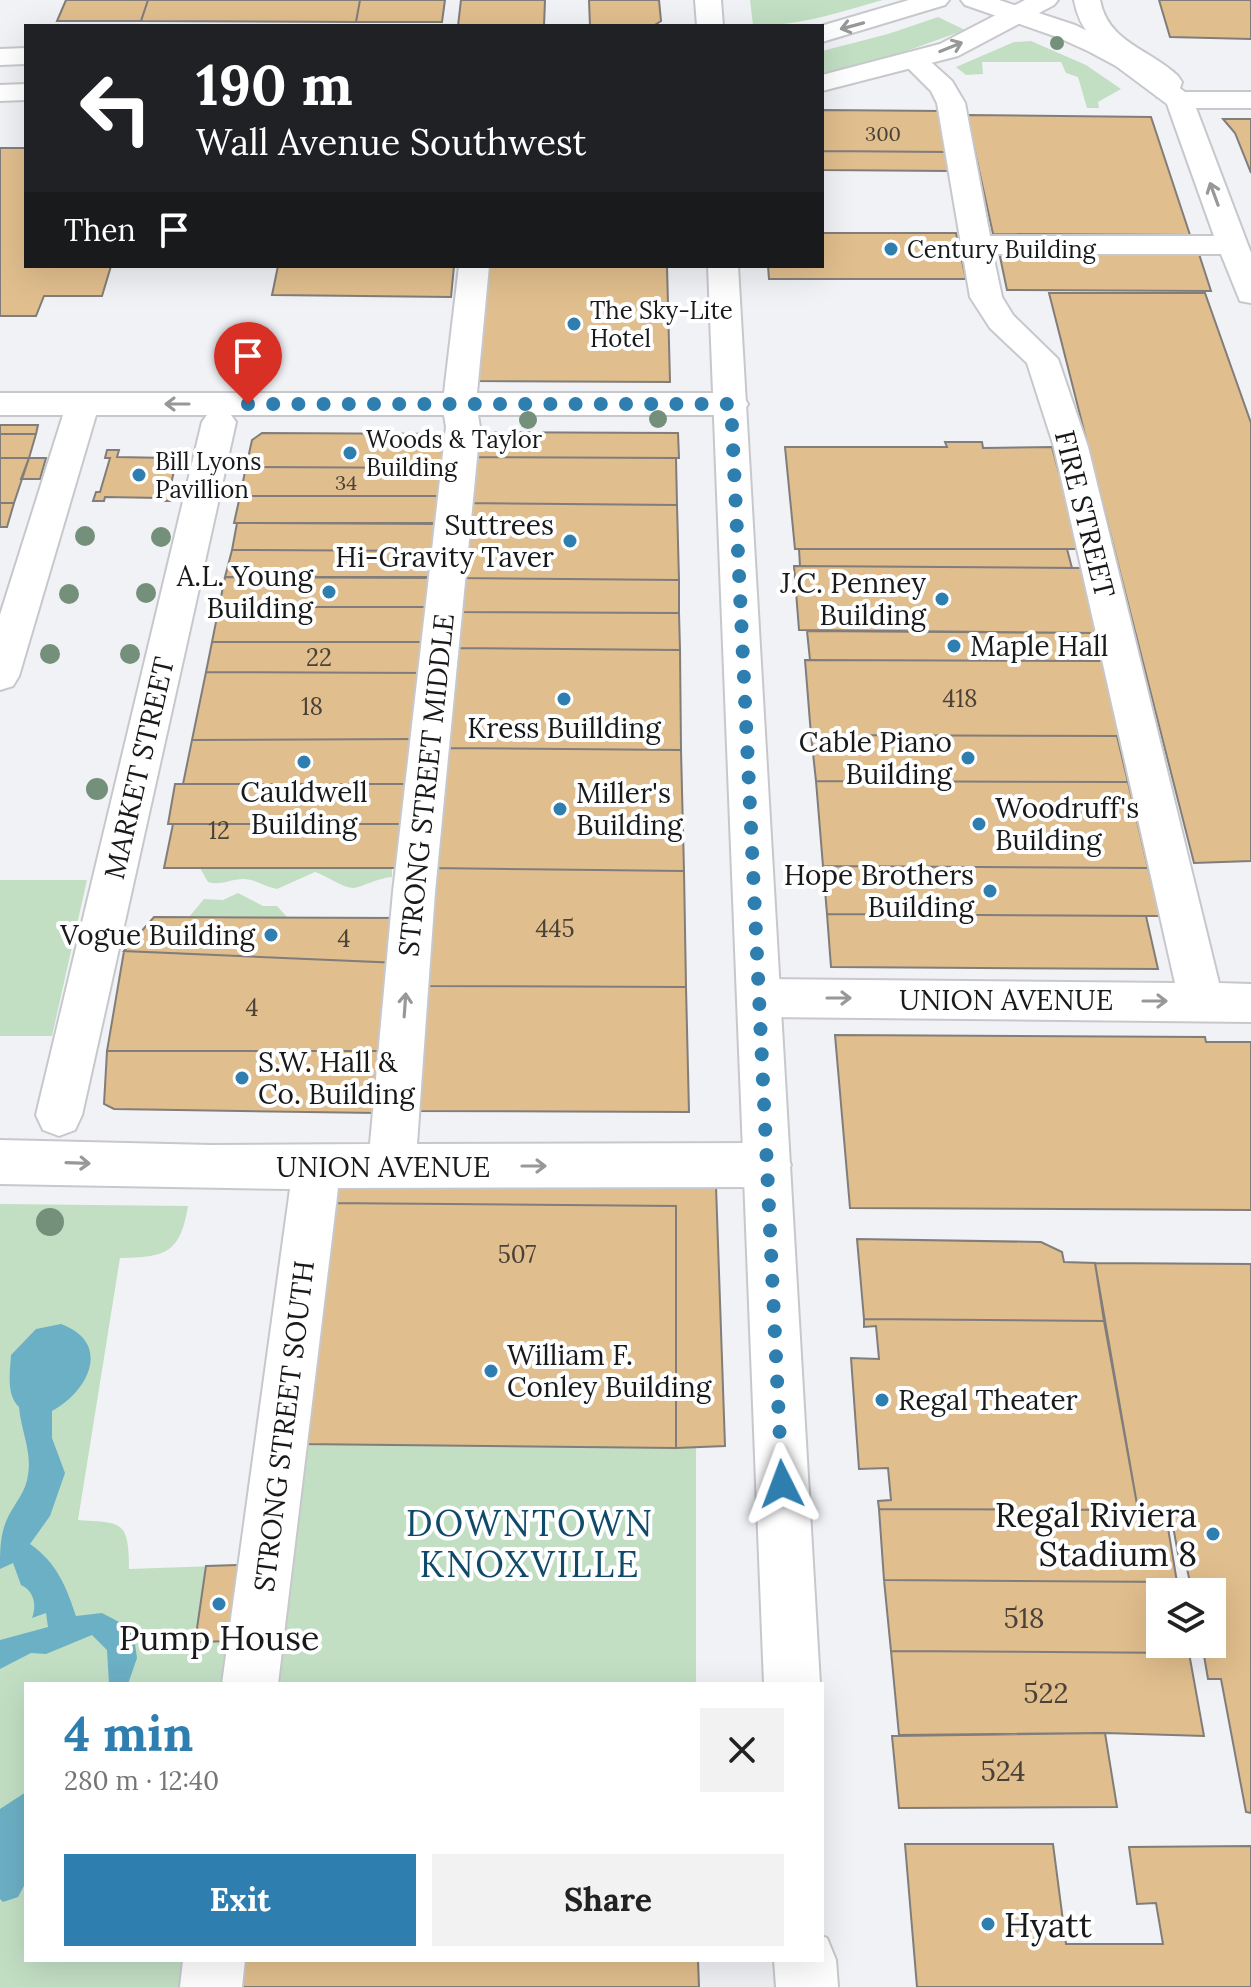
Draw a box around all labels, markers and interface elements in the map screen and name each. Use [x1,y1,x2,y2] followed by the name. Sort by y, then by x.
[840,19,866,34] one-way arrow
[938,39,963,54] one-way arrow
[196,49,353,120] text: 190 m
[64,56,168,160] icon: left
[196,119,587,165] text: Wall Avenue Southwest
[865,121,901,146] house number: 300
[1206,182,1220,207] one-way arrow
[152,208,196,252] icon: arrive
[64,211,136,249] text: Then
[907,234,1097,265] place label: Century Building
[882,240,900,258] marker: Century Building
[590,295,733,354] place label: The Sky-Lite Hotel
[565,315,583,333] marker: The Sky-Lite Hotel
[214,322,282,404] pin
[226,334,270,378] icon: arrive
[164,396,191,412] one-way arrow
[366,424,543,483] place label: Woods & Taylor Building
[1047,427,1123,601] street label: FIRE STREET
[341,444,359,462] marker: Woods & Taylor Building
[155,446,261,505] place label: Bill Lyons Pavillion
[130,466,148,484] marker: Bill Lyons Pavillion
[335,470,357,495] house number: 34
[335,507,554,575] place label: Suttrees Hi-Gravity Taver
[561,532,579,550] marker: Suttrees Hi-Gravity Taver
[176,558,314,626] place label: A.L. Young Building
[779,565,927,633] place label: J.C. Penney Building
[320,583,338,601] marker: A.L. Young Building
[933,590,951,608] marker: J.C. Penney Building
[390,612,462,958] street label: STRONG STREET MIDDLE
[970,628,1108,664] place label: Maple Hall
[945,637,963,655] marker: Maple Hall
[306,642,332,673] house number: 22
[96,653,182,883] street label: MARKET STREET
[942,683,978,714] house number: 418
[555,690,573,708] marker: Kress Buillding
[301,691,323,722] house number: 18
[467,710,661,746] place label: Kress Buillding
[799,724,953,792] place label: Cable Piano Building
[959,749,977,767] marker: Cable Piano Building
[295,753,313,771] marker: Cauldwell Building
[240,774,368,842] place label: Cauldwell Building
[576,775,683,843] place label: Miller's Building
[995,790,1139,858] place label: Woodruff's Building
[551,800,569,818] marker: Miller's Building
[208,815,230,846] house number: 12
[970,815,988,833] marker: Woodruff's Building
[784,857,975,925] place label: Hope Brothers Building
[981,882,999,900] marker: Hope Brothers Building
[535,913,575,944] house number: 445
[59,917,256,953] place label: Vogue Building
[337,923,351,954] house number: 4
[262,926,280,944] marker: Vogue Building
[899,982,1113,1018] street label: UNION AVENUE
[825,991,852,1006] one-way arrow
[245,992,259,1023] house number: 4
[398,992,413,1019] one-way arrow
[1141,993,1168,1009] one-way arrow
[258,1044,415,1112] place label: S.W. Hall & Co. Building
[233,1069,251,1087] marker: S.W. Hall & Co. Building
[276,1149,490,1185] street label: UNION AVENUE
[64,1155,91,1171] one-way arrow
[520,1158,547,1174] one-way arrow
[498,1239,536,1270] house number: 507
[246,1258,322,1594] street label: STRONG STREET SOUTH
[507,1337,712,1405] place label: William F. Conley Building
[482,1362,500,1380] marker: William F. Conley Building
[898,1382,1078,1418] place label: Regal Theater
[873,1391,891,1409] marker: Regal Theater
[740,1442,824,1526] position arrow
[995,1493,1197,1575] place label: Regal Riviera Stadium 8
[406,1500,654,1587] district label: DOWNTOWN KNOXVILLE
[1204,1525,1222,1543] marker: Regal Riviera Stadium 8
[1146,1578,1226,1658] map controls
[1146,1578,1226,1658] button: layers
[210,1595,228,1613] marker: Pump House
[1003,1600,1045,1636] house number: 518
[119,1616,319,1659] place label: Pump House
[1023,1675,1069,1711] house number: 522
[64,1703,193,1764] text: 4 min
[700,1708,784,1792] button: close
[981,1753,1025,1789] house number: 524
[64,1764,219,1797] text: 280 m · 12:40
[64,1854,416,1946] button: Exit
[432,1854,784,1946] button: Share
[1004,1903,1093,1947] place label: Hyatt
[979,1915,997,1933] marker: Hyatt

